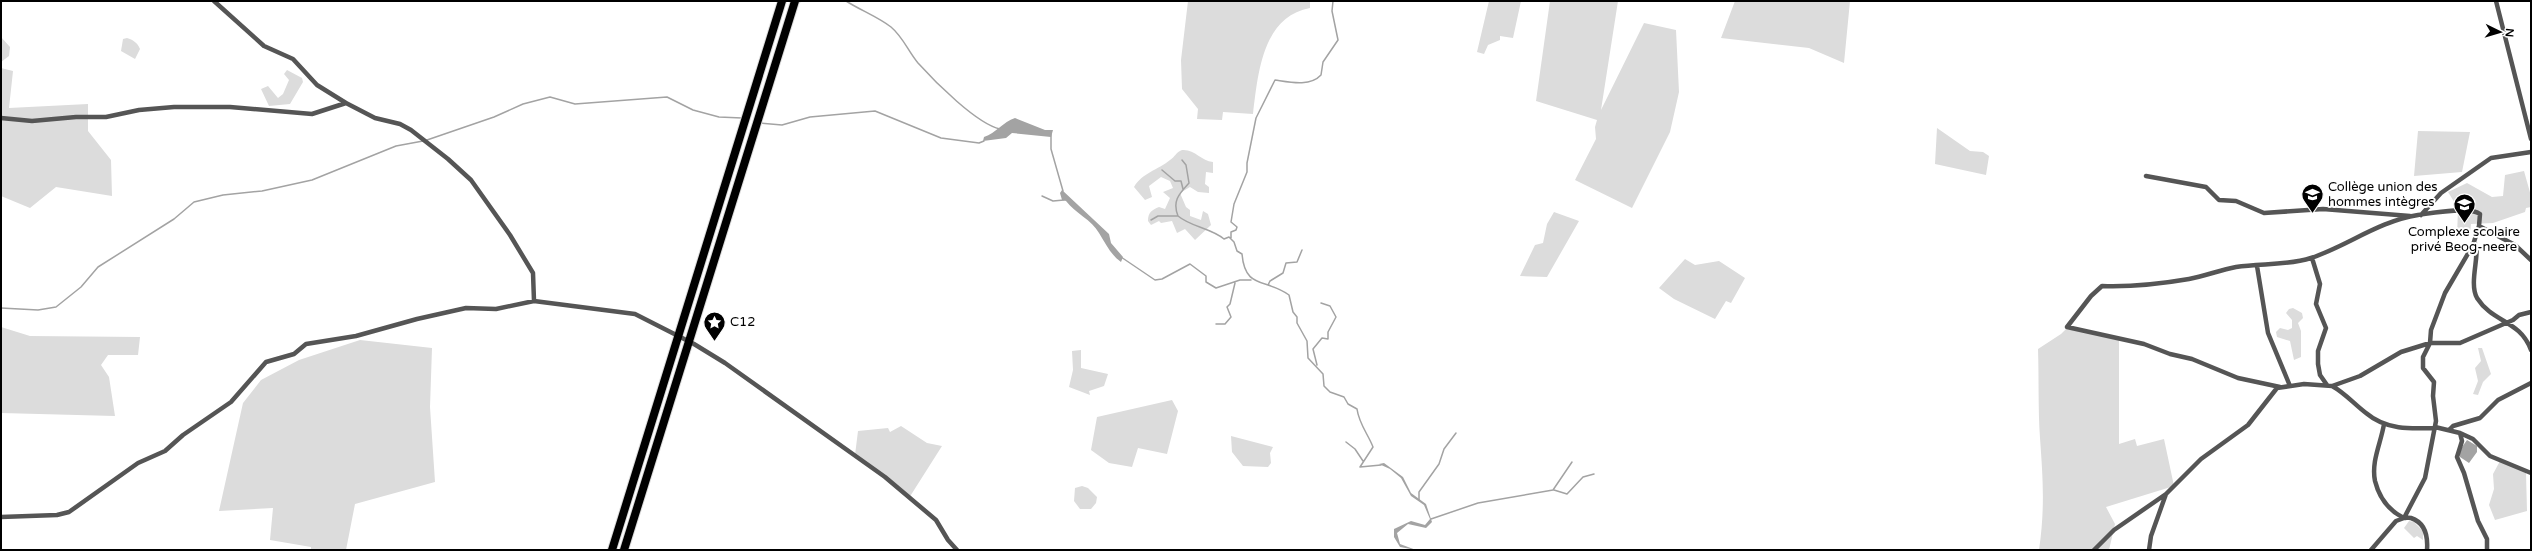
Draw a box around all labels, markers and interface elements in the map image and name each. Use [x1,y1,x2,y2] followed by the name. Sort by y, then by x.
[2480,12,2520,52] north arrow
[2503,28,2516,38] text: N
[2328,179,2438,210] place label: Collège union des hommes intègres
[2300,181,2326,214] school or university icon: Collège union des hommes intègres
[2451,191,2477,224] school or university icon: Complexe scolaire privé Beog-neere
[2408,224,2520,255] place label: Complexe scolaire privé Beog-neere
[701,309,727,342] place icon: C12
[730,314,755,330] place label: C12

